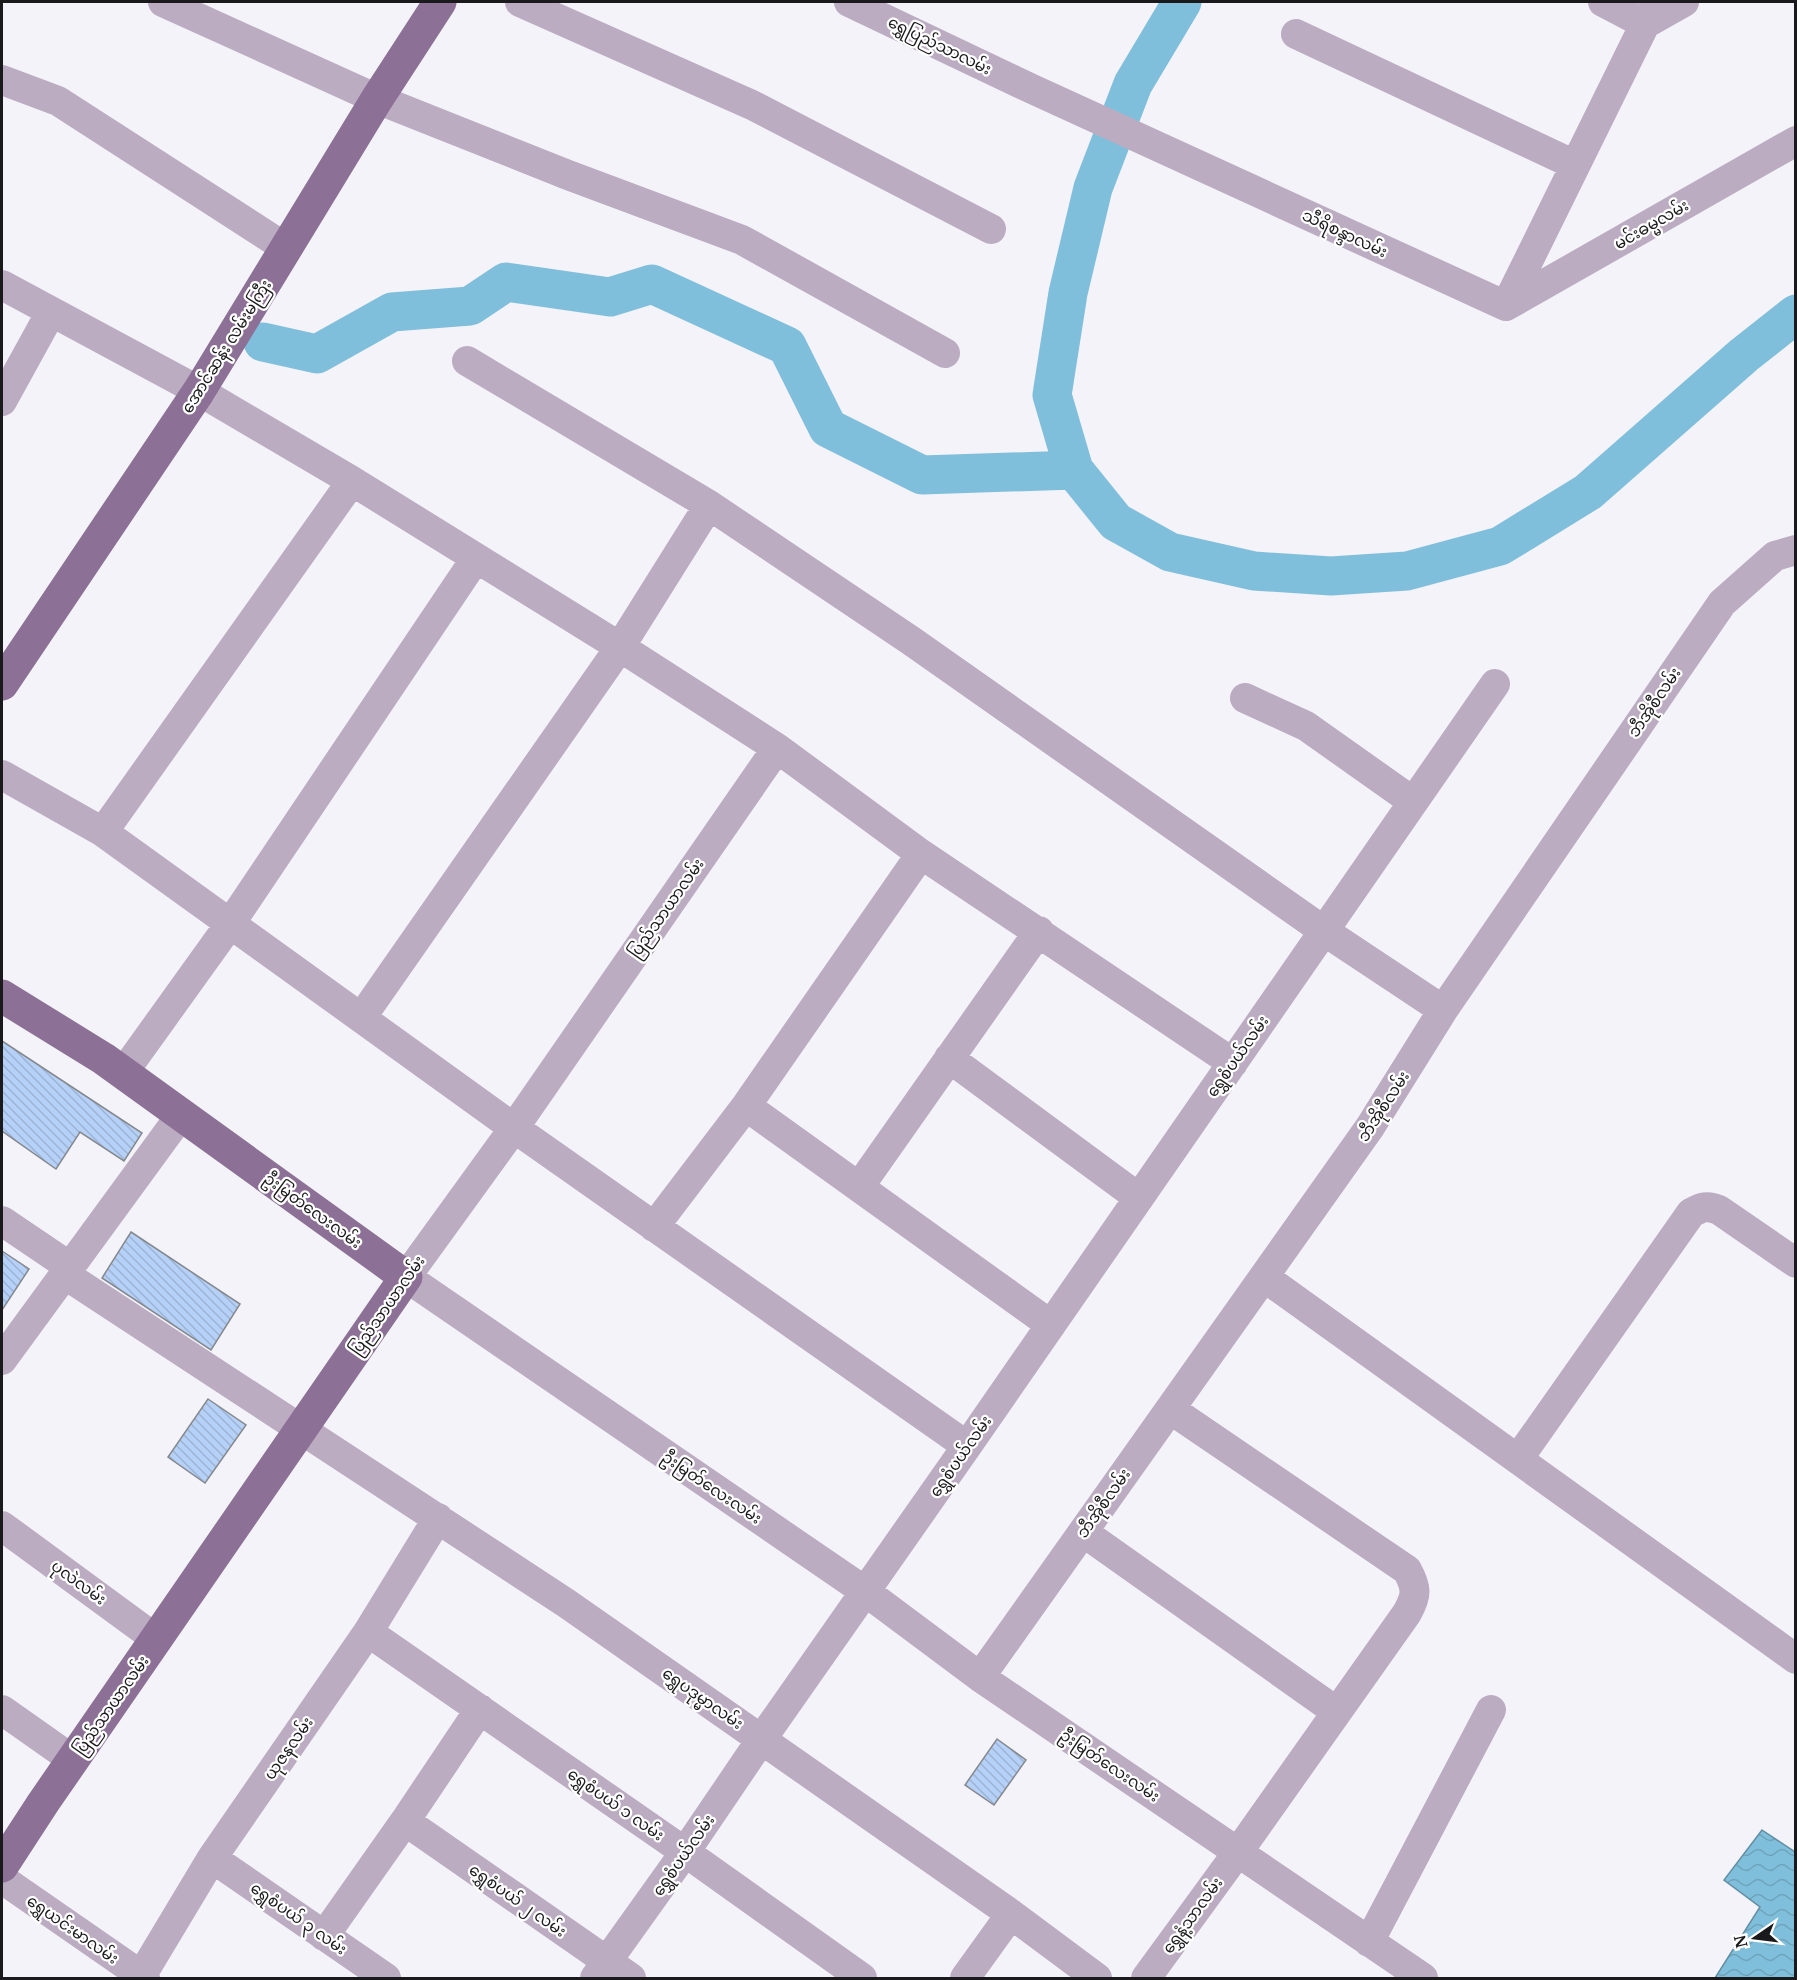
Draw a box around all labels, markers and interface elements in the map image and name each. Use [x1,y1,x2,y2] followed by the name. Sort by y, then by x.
[883,10,996,82] street label: ရွှေပြည်သာလမ်း
[1610,194,1694,257] street label: မင်းဓမ္မလမ်း
[1297,204,1391,265] street label: သီရိစန္ဒာလမ်း
[176,275,279,419] street label: အောင်ဆန်း လမ်းမကြီး
[1622,663,1689,744] street label: ဘီအိုစီလမ်း
[623,854,711,964] street label: ပြည်သာယာလမ်း
[1201,1011,1276,1103] street label: ရွှေစံပယ်လမ်း
[1352,1066,1417,1148] street label: ဘီအိုစီလမ်း
[258,1167,367,1256] street label: ဦးမြတ်လေးလမ်း
[344,1251,432,1361] street label: ပြည်သာယာလမ်း
[924,1411,999,1503] street label: ရွှေစံပယ်လမ်း
[656,1445,766,1531] street label: ဦးမြတ်လေးလမ်း
[1071,1464,1138,1544] street label: ဘီအိုစီလမ်း
[45,1555,111,1613] street label: ပုလဲလမ်း
[68,1651,156,1761] street label: ပြည်သာယာလမ်း
[656,1662,748,1737] street label: ရွှေပဒုမ္မာလမ်း
[258,1712,321,1786] street label: ယုဇနလမ်း
[1054,1723,1164,1809] street label: ဦးမြတ်လေးလမ်း
[562,1763,669,1848] street label: ရွှေစံပယ် ၁ လမ်း
[647,1810,722,1902] street label: ရွှေစံပယ်လမ်း
[463,1858,571,1944] street label: ရွှေစံပယ် ၂ လမ်း
[1157,1872,1230,1960] street label: ရွှေနံ့သာလမ်း
[245,1877,352,1962] street label: ရွှေစံပယ် ၃ လမ်း
[21,1889,123,1971] street label: ရွှေယင်းမာလမ်း
[1725,1908,1785,1968] north arrow
[1728,1932,1753,1950] text: N

